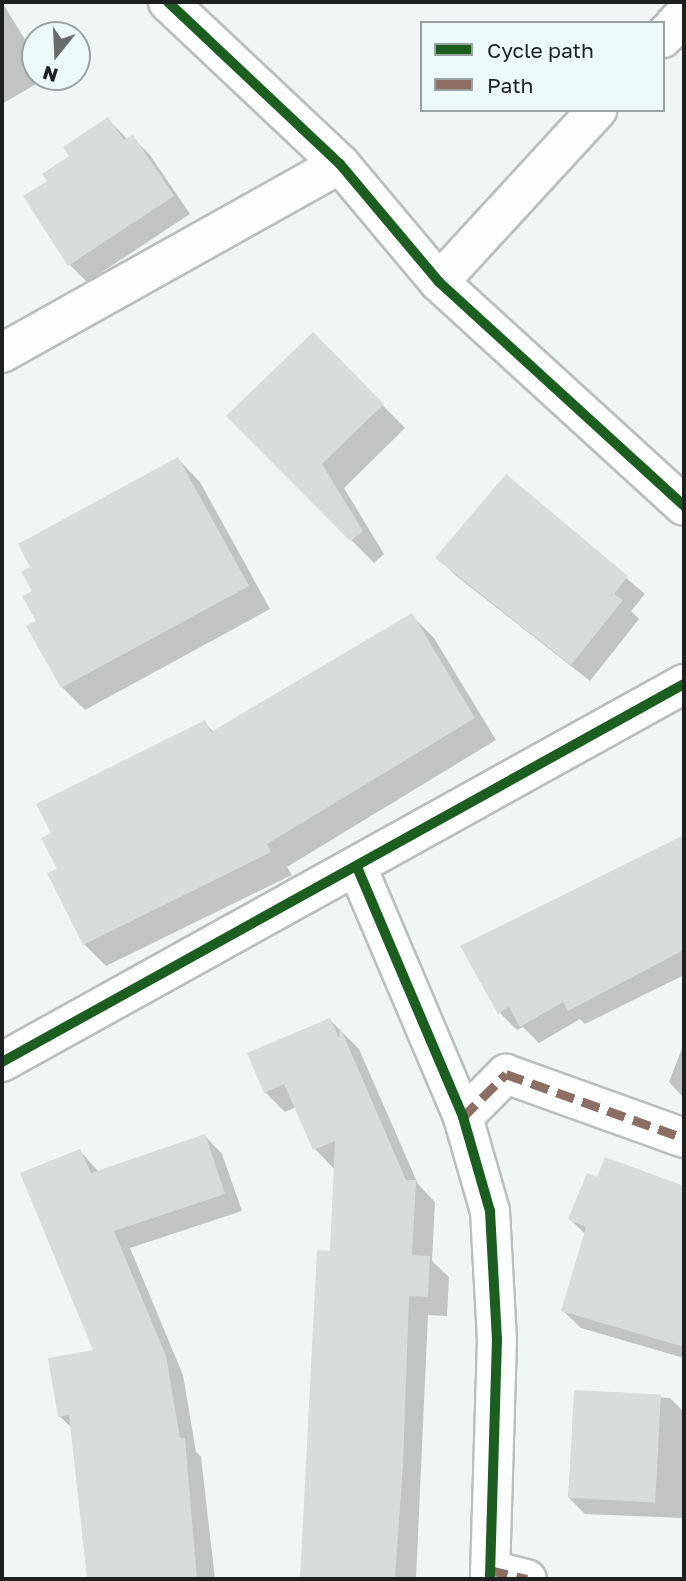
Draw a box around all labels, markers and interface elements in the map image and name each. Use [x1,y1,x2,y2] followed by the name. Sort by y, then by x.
[21,21,91,91] north arrow
[420,21,665,112] legend
[487,37,594,63] text: Cycle path
[40,61,60,88] text: N
[487,72,534,98] text: Path

